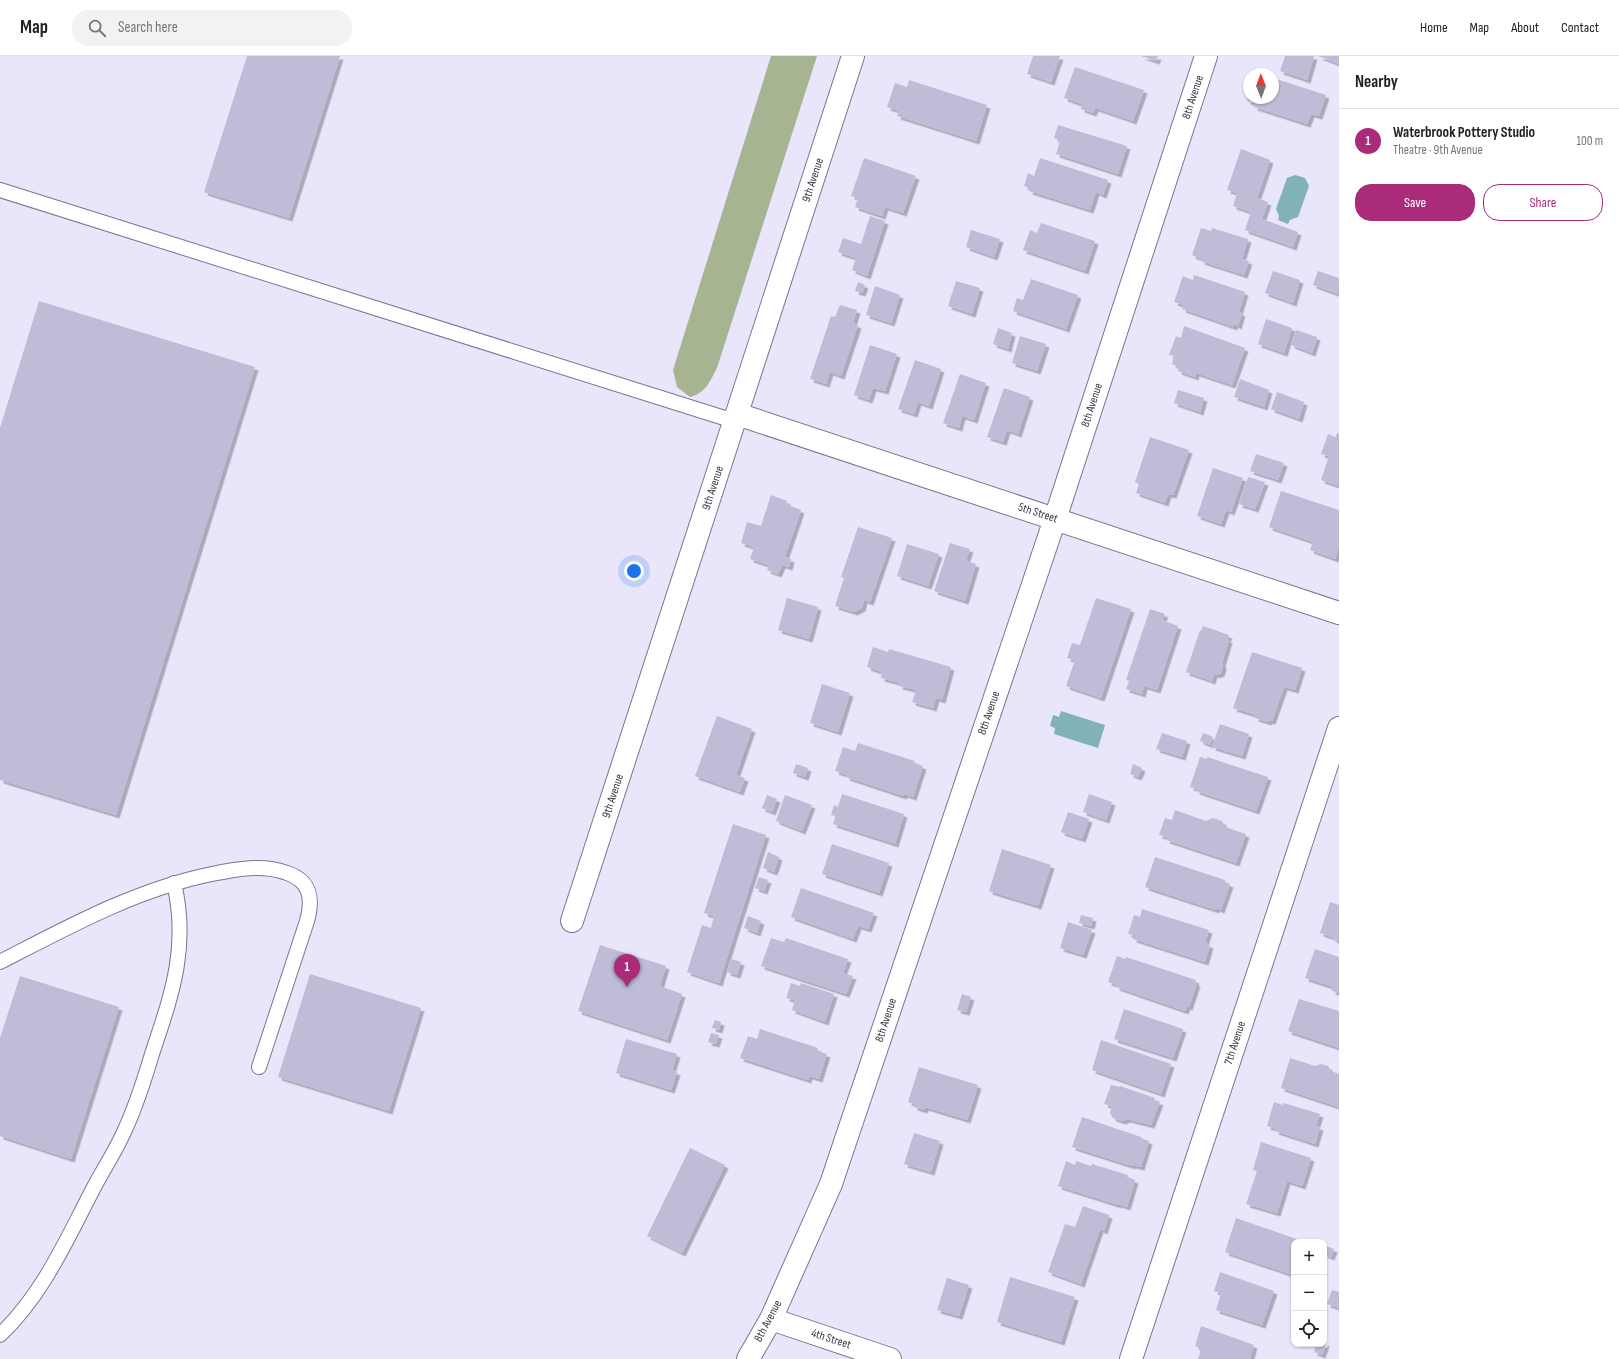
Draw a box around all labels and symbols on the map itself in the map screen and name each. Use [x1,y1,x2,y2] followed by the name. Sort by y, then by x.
[1243,68,1279,104] north arrow
[1179,73,1207,121] street label: 8th Avenue
[799,156,827,204] street label: 9th Avenue
[1078,381,1106,429] street label: 8th Avenue
[699,464,727,512] street label: 9th Avenue
[1016,500,1060,527] street label: 5th Street
[624,561,644,581] your location
[975,689,1004,737] street label: 8th Avenue
[599,772,627,820] street label: 9th Avenue
[614,954,640,987] pin: 1
[872,996,900,1044] street label: 8th Avenue
[1221,1019,1249,1067] street label: 7th Avenue
[751,1297,785,1345] street label: 8th Avenue
[809,1326,853,1353] street label: 4th Street

